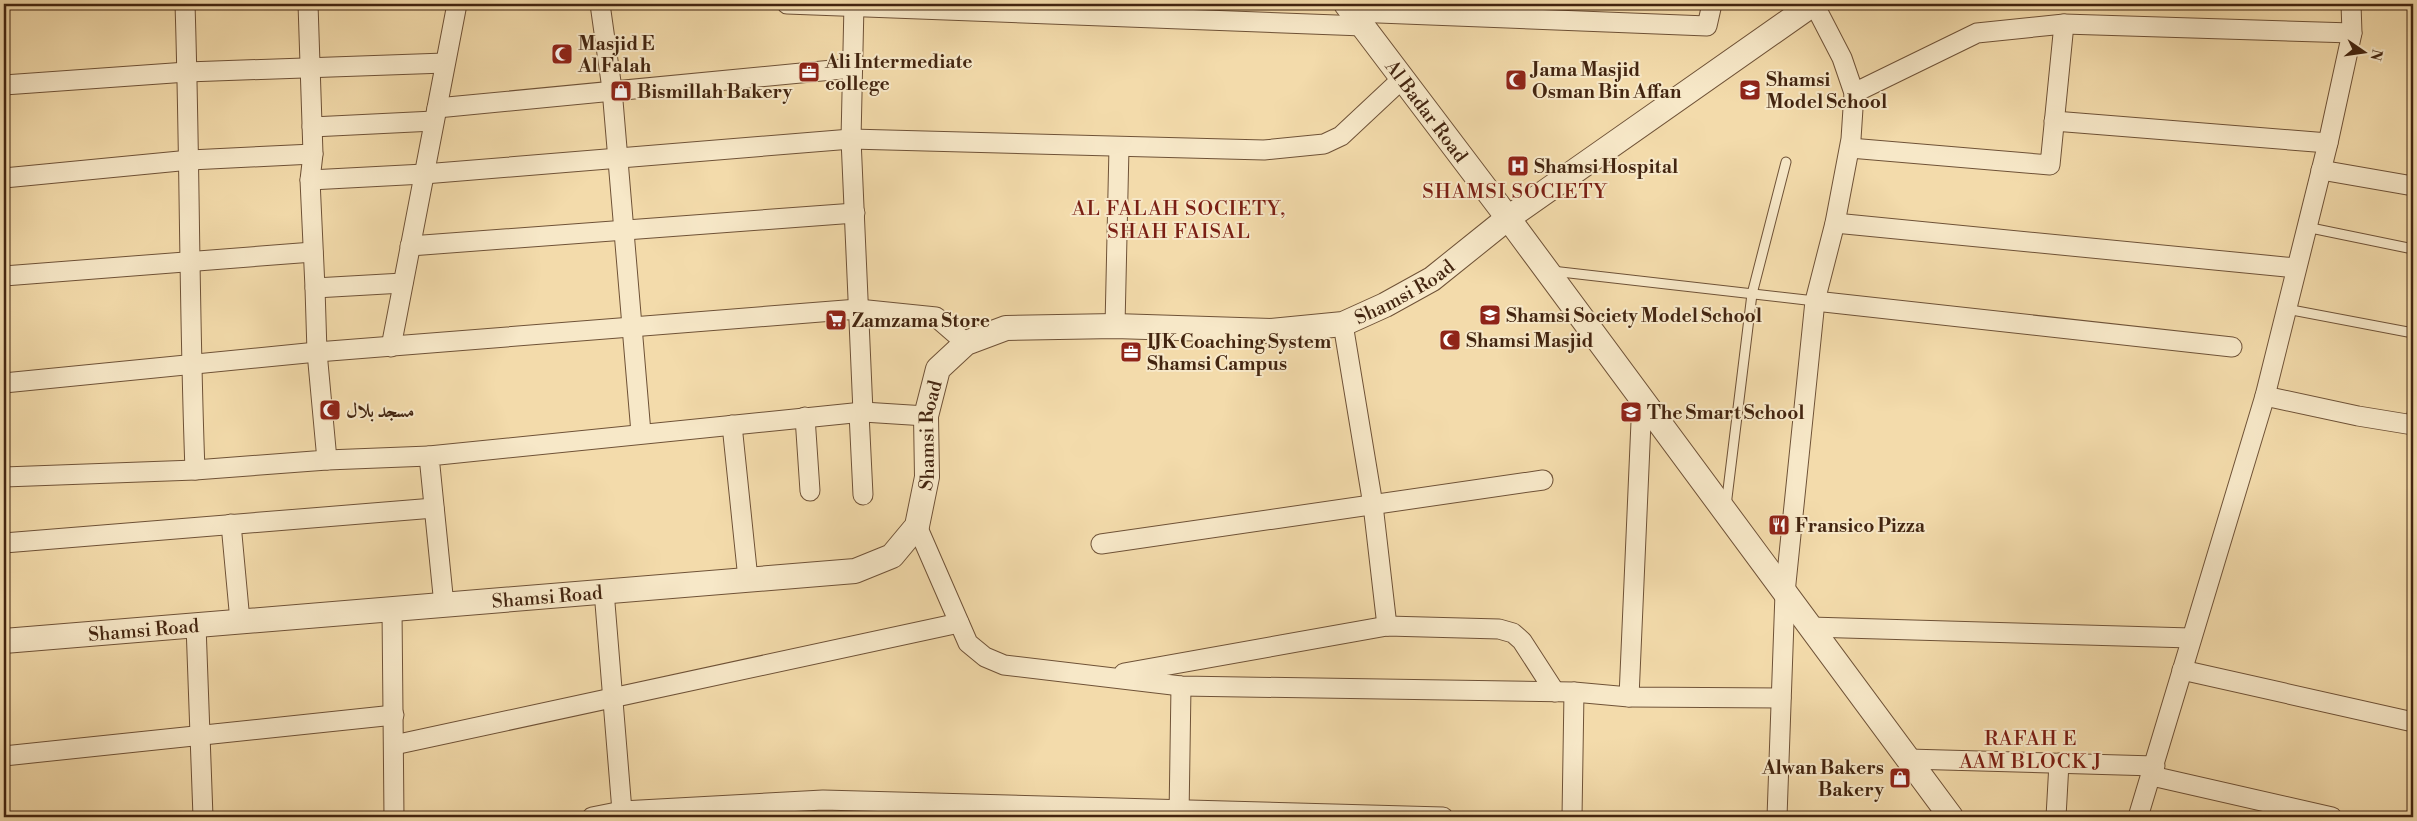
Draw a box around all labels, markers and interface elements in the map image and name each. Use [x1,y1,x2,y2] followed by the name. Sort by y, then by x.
[2340,28,2390,78] north arrow
[577,32,654,78] place label: Masjid E Al Falah
[550,42,574,66] mosque icon: Masjid E Al Falah
[2366,47,2386,62] text: N
[824,50,973,96] place label: Ali Intermediate college
[1379,55,1473,168] street label: Al Badar Road
[1529,58,1682,104] place label: Jama Masjid Osman Bin Affan
[797,60,821,84] office icon: Ali Intermediate college
[1504,68,1528,92] mosque icon: Jama Masjid Osman Bin Affan
[1766,68,1887,114] place label: Shamsi Model School
[1738,78,1762,102] school or university icon: Shamsi Model School
[609,79,633,103] shop icon: Bismillah Bakery
[637,80,793,104] place label: Bismillah Bakery
[1506,154,1530,178] hospital icon: Shamsi Hospital
[1534,155,1678,179] place label: Shamsi Hospital
[1422,180,1608,205] district label: SHAMSI SOCIETY
[1071,197,1286,245] district label: AL FALAH SOCIETY, SHAH FAISAL
[1351,255,1460,330] street label: Shamsi Road
[1478,303,1502,327] school or university icon: Shamsi Society Model School
[1506,304,1762,328] place label: Shamsi Society Model School
[824,308,848,332] supermarket icon: Zamzama Store
[852,309,990,333] place label: Zamzama Store
[1438,328,1462,352] mosque icon: Shamsi Masjid
[1466,329,1594,353] place label: Shamsi Masjid
[1147,330,1331,376] place label: IJK Coaching System Shamsi Campus
[1119,340,1143,364] office icon: IJK Coaching System Shamsi Campus
[914,378,948,493] street label: Shamsi Road
[318,398,342,422] mosque icon: مسجد بلال
[346,399,415,423] place label: مسجد بلال
[1619,400,1643,424] school or university icon: The Smart School
[1647,401,1805,425] place label: The Smart School
[1767,513,1791,537] restaurant icon: Fransico Pizza
[1795,514,1926,538] place label: Fransico Pizza
[491,581,604,614] street label: Shamsi Road
[87,614,200,647] street label: Shamsi Road
[1958,727,2103,775] district label: RAFAH E AAM BLOCK J
[1761,756,1884,802] place label: Alwan Bakers Bakery
[1888,766,1912,790] shop icon: Alwan Bakers Bakery

